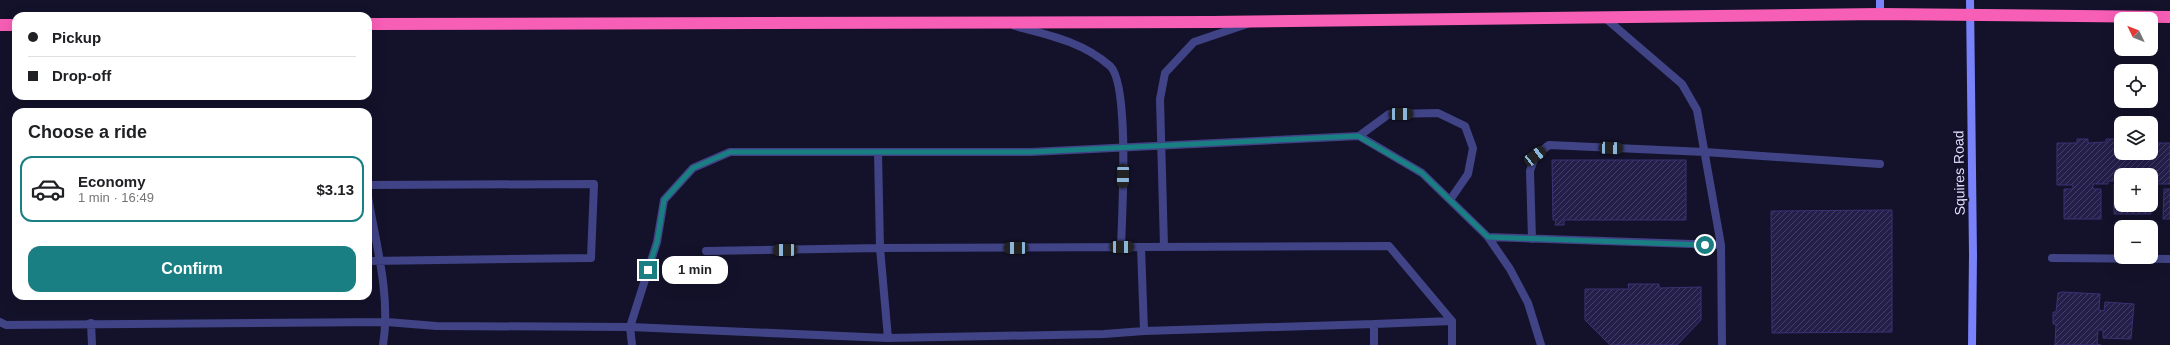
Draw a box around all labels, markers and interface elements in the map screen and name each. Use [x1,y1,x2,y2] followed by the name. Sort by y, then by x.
[2114,12,2158,56] north arrow
[2114,12,2158,264] map controls
[52,29,101,46] text: Pickup
[2114,64,2158,108] button: locate
[52,67,111,84] text: Drop-off
[1389,108,1413,120] car
[2114,116,2158,160] button: layers
[28,122,147,142] text: Choose a ride
[1950,130,1968,216] street label: Squires Road
[1599,142,1623,154] car
[1522,144,1548,168] car
[1117,164,1129,188] car
[2114,168,2158,212] button: +
[30,171,66,207] icon: car
[78,173,146,190] text: Economy
[316,181,354,198] text: $3.13
[78,190,154,205] text: 1 min · 16:49
[2114,220,2158,264] button: −
[1696,236,1714,254] route start
[1110,241,1134,253] car
[1004,242,1028,254] car
[773,244,797,256] car
[28,246,356,292] button: Confirm
[662,256,728,284] callout: 1 min
[639,261,657,279] route end
[678,262,712,277] text: 1 min

